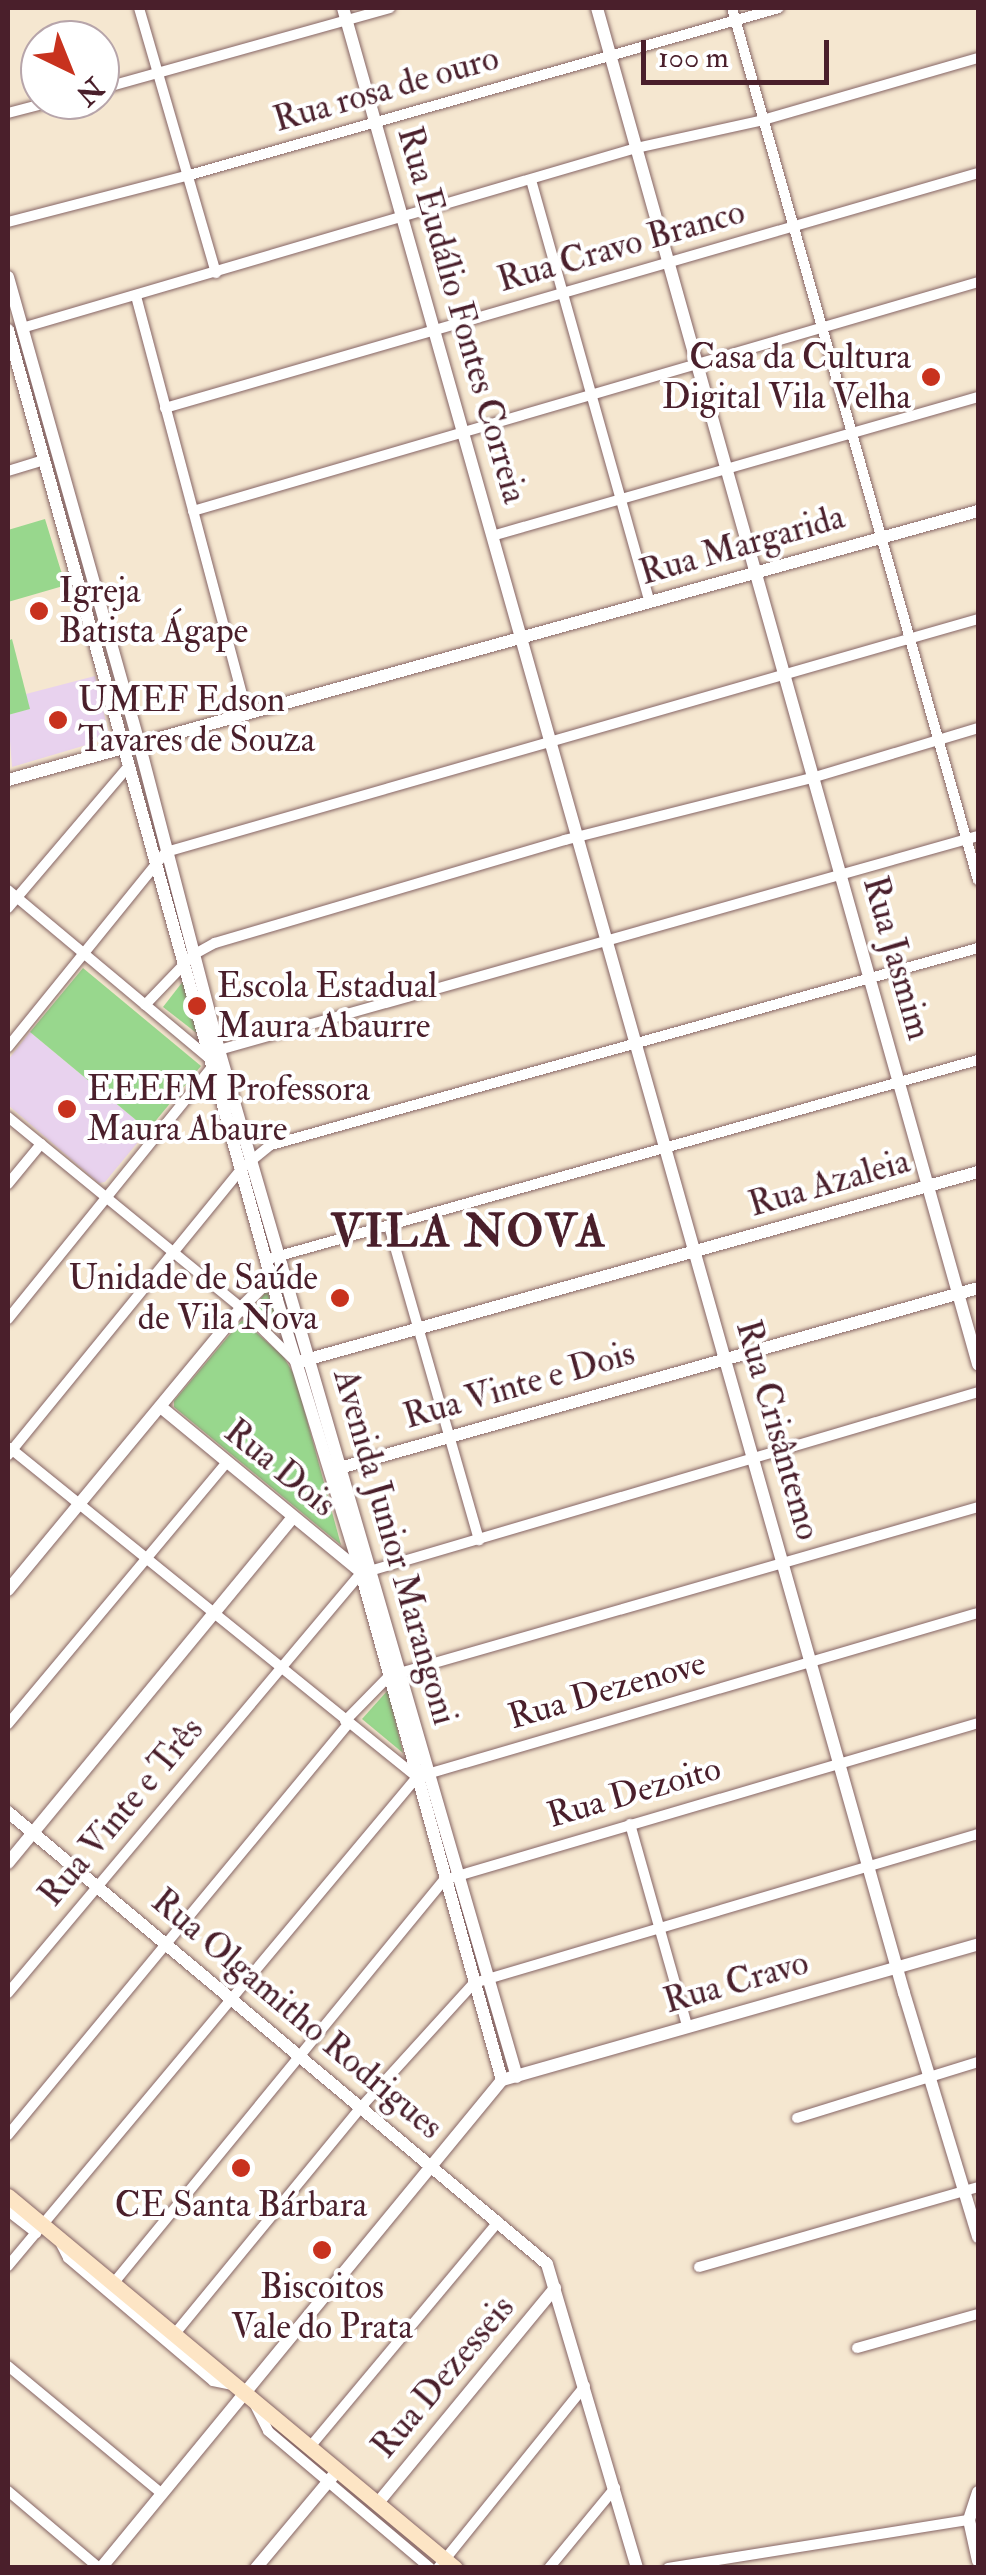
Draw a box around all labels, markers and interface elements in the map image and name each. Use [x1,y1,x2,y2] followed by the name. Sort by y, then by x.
[20,20,120,120] north arrow
[646,20,834,82] scale bar
[269,37,503,141] street label: Rua rosa de ouro
[658,39,729,76] text: 100 m
[68,69,111,112] text: N
[388,122,536,508] street label: Rua Eudálio Fontes Correia
[493,191,749,301] street label: Rua Cravo Branco
[662,336,911,418] place label: Casa da Cultura Digital Vila Velha
[920,366,942,388] marker: Casa da Cultura Digital Vila Velha
[635,496,849,594] street label: Rua Margarida
[59,570,248,652] place label: Igreja Batista Ágape
[28,600,50,622] marker: Igreja Batista Ágape
[78,679,315,761] place label: UMEF Edson Tavares de Souza
[47,709,69,731] marker: UMEF Edson Tavares de Souza
[854,871,940,1045] street label: Rua Jasmim
[217,965,437,1047] place label: Escola Estadual Maura Abaurre
[186,995,208,1017] marker: Escola Estadual Maura Abaurre
[87,1068,370,1150] place label: EEEFM Professora Maura Abaure
[56,1098,78,1120] marker: EEEFM Professora Maura Abaure
[744,1140,914,1226] street label: Rua Azaleia
[330,1206,608,1260] district label: VILA NOVA
[68,1257,318,1339] place label: Unidade de Saúde de Vila Nova
[327,1285,353,1311] marker: Unidade de Saúde de Vila Nova
[727,1315,829,1545] street label: Rua Crisântemo
[399,1332,639,1438] street label: Rua Vinte e Dois
[324,1364,466,1730] street label: Avenida Junior Marangoni
[216,1410,344,1526] street label: Rua Dois
[504,1642,710,1738] street label: Rua Dezenove
[30,1709,212,1915] street label: Rua Vinte e Três
[542,1747,726,1837] street label: Rua Dezoito
[143,1880,451,2148] street label: Rua Olgamitho Rodrigues
[659,1941,813,2023] street label: Rua Cravo
[230,2157,252,2179] marker: CE Santa Bárbara
[115,2184,367,2226] place label: CE Santa Bárbara
[311,2239,333,2261] marker: Biscoitos Vale do Prata
[231,2266,413,2348] place label: Biscoitos Vale do Prata
[363,2287,523,2467] street label: Rua Dezesseis

